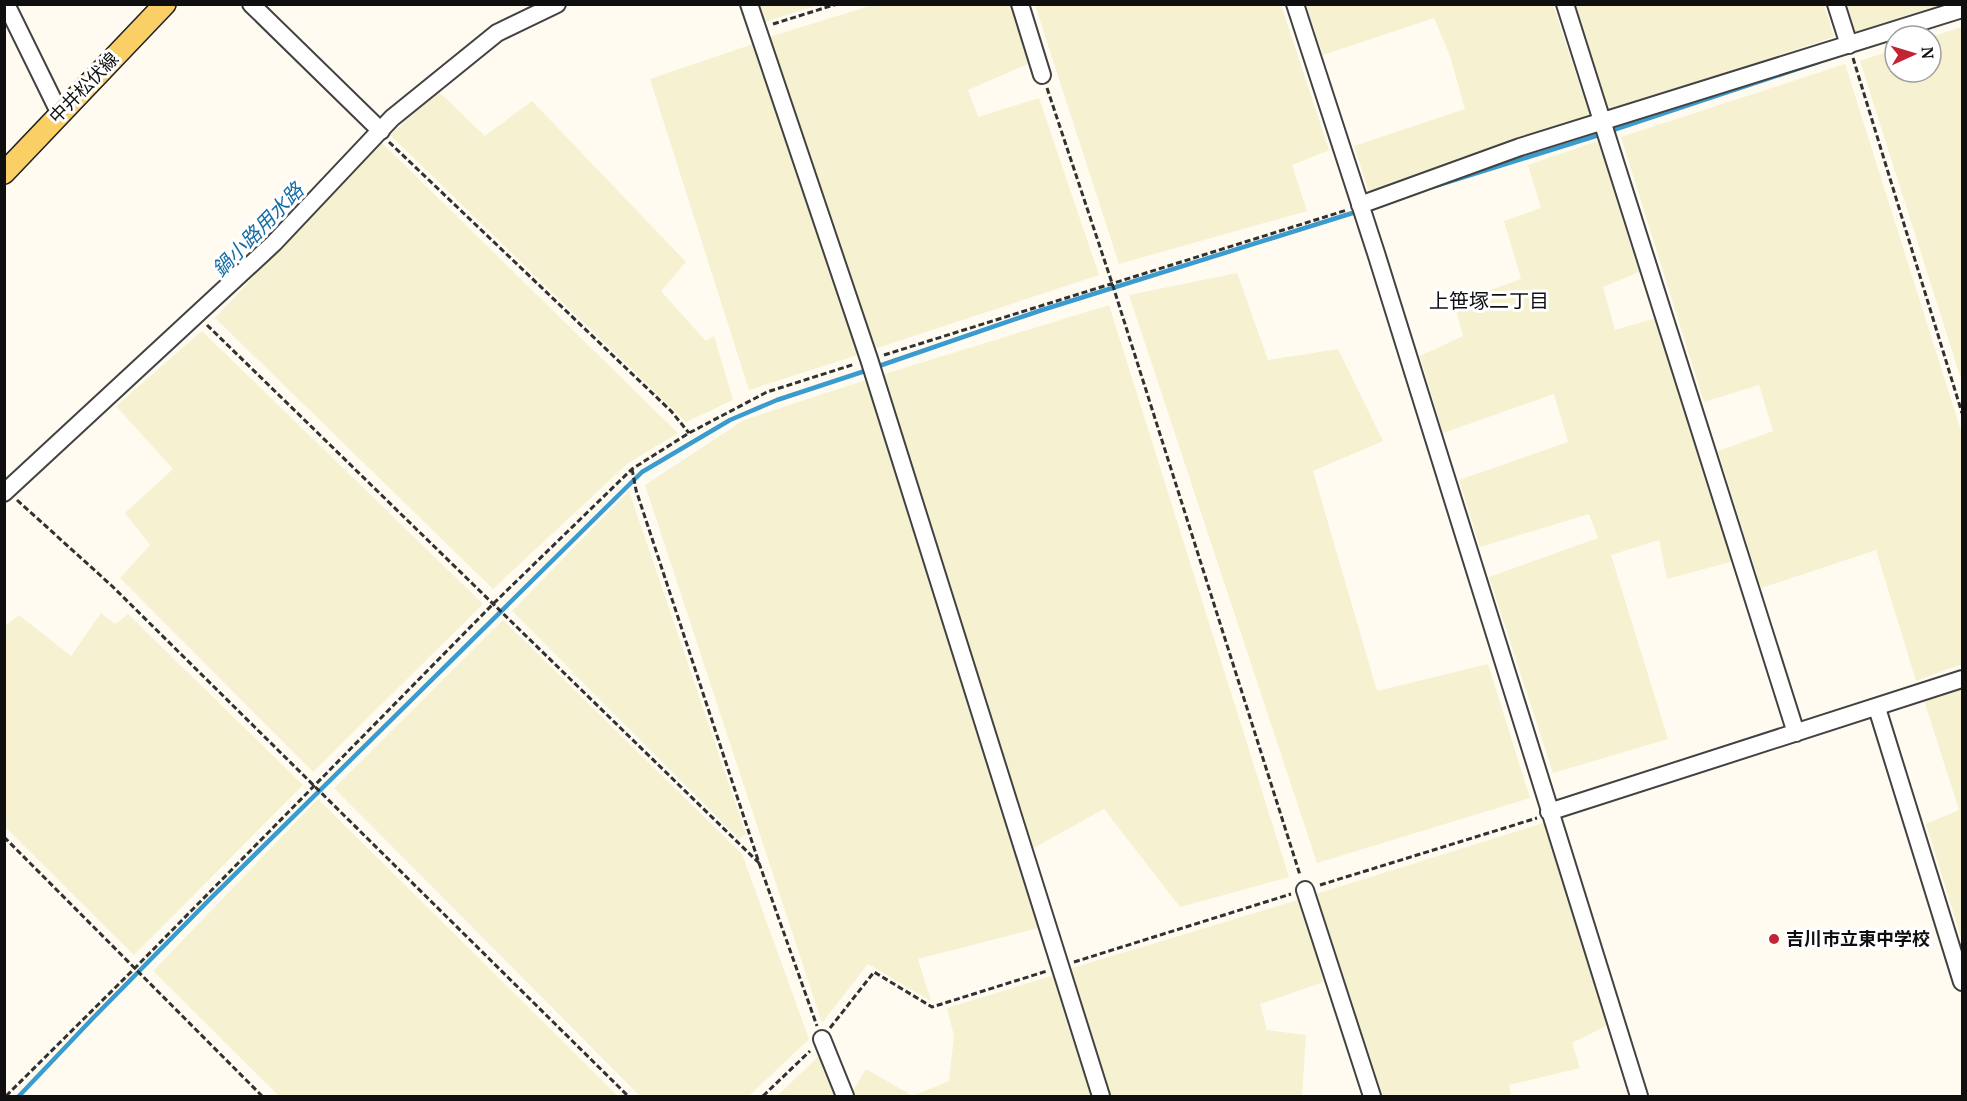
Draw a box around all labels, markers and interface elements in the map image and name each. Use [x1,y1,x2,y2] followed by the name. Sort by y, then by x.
[1883,24,1943,84] north arrow
[1917,46,1939,60] text: N
[43,47,123,128] street label: 中井松伏線
[206,176,310,282] water label: 鍋小路用水路
[1429,287,1549,314] district label: 上笹塚二丁目
[1786,926,1930,950] place label: 吉川市立東中学校
[1767,932,1781,946] marker: 吉川市立東中学校

